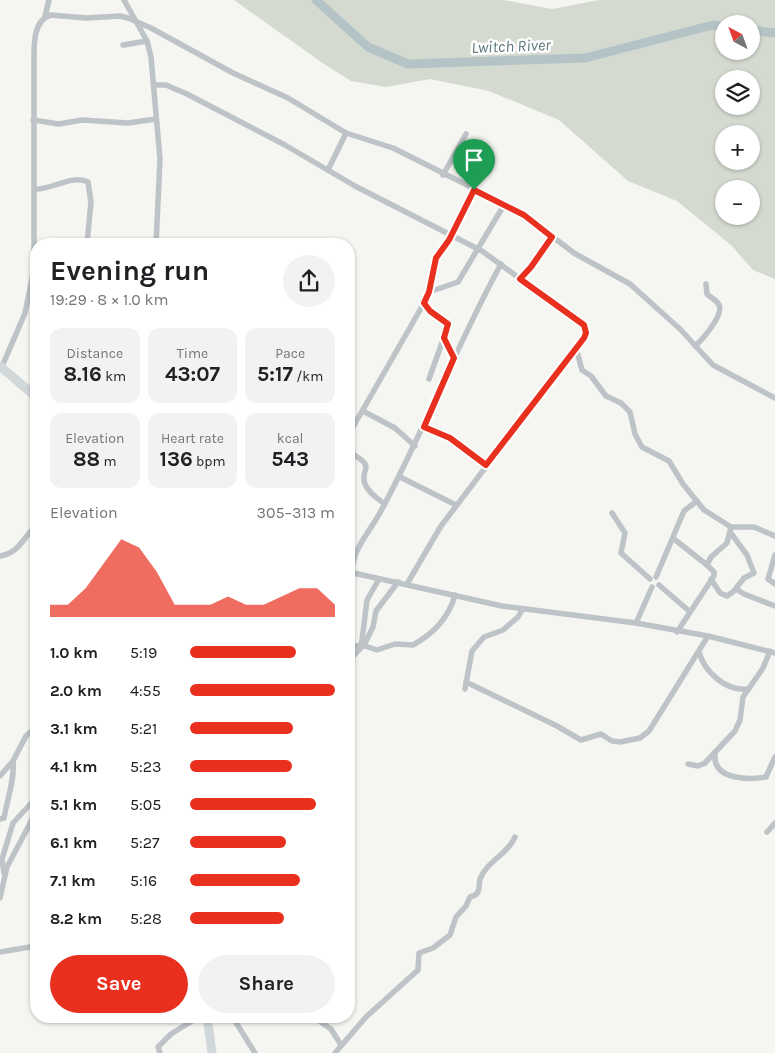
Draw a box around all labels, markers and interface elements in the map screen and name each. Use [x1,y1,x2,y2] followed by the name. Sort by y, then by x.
[715,15,760,60] north arrow
[715,15,760,225] map controls
[471,35,551,57] water label: Lwitch River
[715,70,760,115] button: layers
[715,125,760,170] button: +
[453,139,495,190] pin
[460,146,488,174] icon: arrive
[715,180,760,225] button: −
[50,254,209,287] text: Evening run
[283,255,335,307] button: share
[50,290,169,309] text: 19:29 · 8 × 1.0 km
[67,345,123,362] text: Distance
[177,345,208,362] text: Time
[275,345,305,362] text: Pace
[64,362,102,386] text: 8.16
[165,362,220,386] text: 43:07
[257,362,293,386] text: 5:17
[102,368,126,385] text: km
[293,368,323,385] text: /km
[65,430,124,447] text: Elevation
[161,430,224,447] text: Heart rate
[277,430,304,447] text: kcal
[73,447,100,471] text: 88
[159,447,193,471] text: 136
[271,447,309,471] text: 543
[100,453,117,470] text: m
[193,453,226,470] text: bpm
[50,503,118,522] text: Elevation
[257,503,335,522] text: 305–313 m
[50,643,98,662] text: 1.0 km
[130,643,157,662] text: 5:19
[50,681,102,700] text: 2.0 km
[130,681,161,700] text: 4:55
[50,719,98,738] text: 3.1 km
[130,719,157,738] text: 5:21
[50,757,97,776] text: 4.1 km
[130,757,161,776] text: 5:23
[50,795,97,814] text: 5.1 km
[130,795,161,814] text: 5:05
[50,833,98,852] text: 6.1 km
[130,833,160,852] text: 5:27
[50,871,96,890] text: 7.1 km
[130,871,157,890] text: 5:16
[50,909,102,928] text: 8.2 km
[130,909,162,928] text: 5:28
[50,955,188,1013] button: Save
[198,955,335,1013] button: Share

